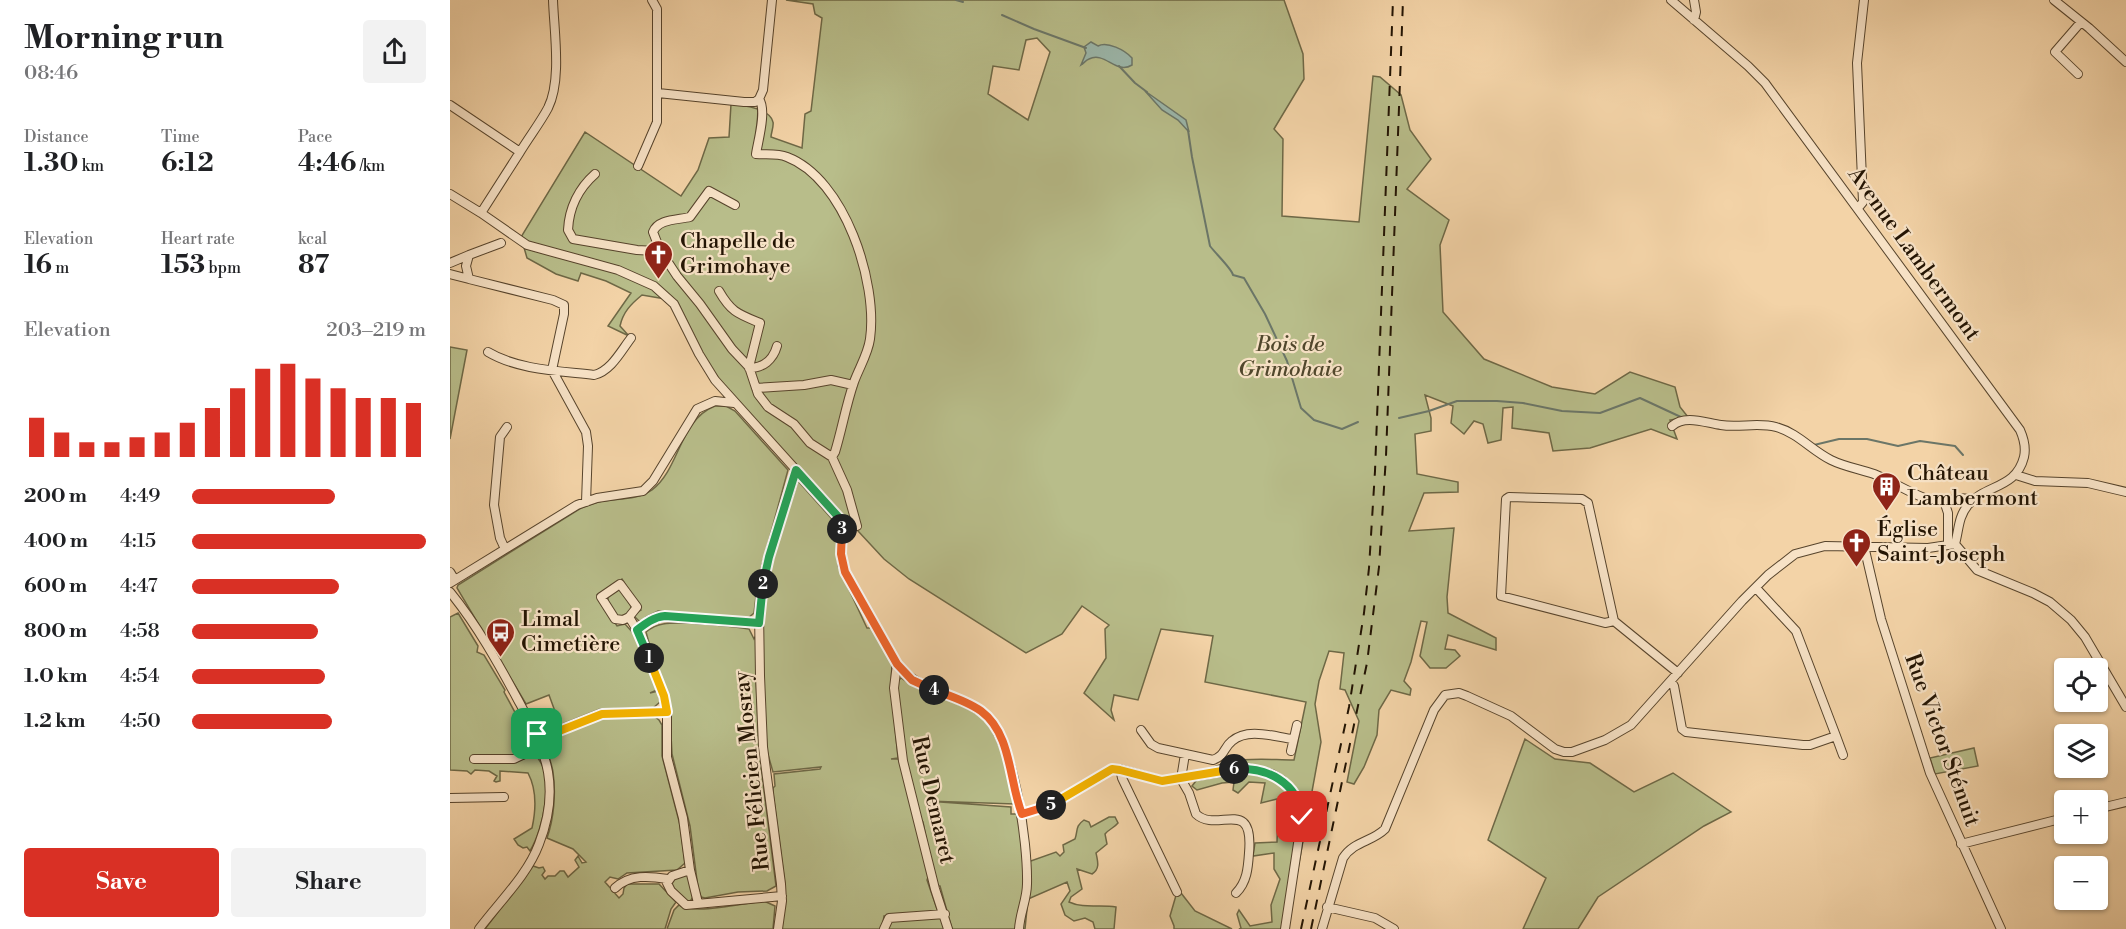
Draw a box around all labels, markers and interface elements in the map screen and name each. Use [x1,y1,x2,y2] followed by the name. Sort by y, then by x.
[24,18,224,59] text: Morning run
[363,20,426,83] button: share
[24,61,78,86] text: 08:46
[24,127,89,147] text: Distance
[161,127,200,147] text: Time
[298,127,332,147] text: Pace
[24,147,78,179] text: 1.30
[161,147,214,179] text: 6:12
[298,147,356,179] text: 4:46
[78,156,104,176] text: km
[356,156,385,176] text: /km
[1841,161,1986,346] street label: Avenue Lambermont
[680,228,795,280] place label: Chapelle de Grimohaye
[24,229,93,249] text: Elevation
[161,229,235,249] text: Heart rate
[298,229,327,249] text: kcal
[643,238,675,280] church icon: Chapelle de Grimohaye
[24,249,52,281] text: 16
[161,249,205,281] text: 153
[298,249,329,281] text: 87
[52,258,69,278] text: m
[205,258,241,278] text: bpm
[24,318,111,343] text: Elevation
[326,318,426,343] text: 203–219 m
[1238,331,1342,383] park label: Bois de Grimohaie
[1907,460,2038,512] place label: Château Lambermont
[1870,470,1902,512] building icon: Château Lambermont
[24,484,87,509] text: 200 m
[120,484,160,509] text: 4:49
[827,514,857,544] pin: 3
[1877,515,2005,568] place label: Église Saint-Joseph
[837,519,847,539] text: 3
[1840,526,1872,568] church icon: Église Saint-Joseph
[24,529,88,554] text: 400 m
[120,529,156,554] text: 4:15
[748,569,778,599] pin: 2
[24,574,87,599] text: 600 m
[120,574,158,599] text: 4:47
[758,574,768,594] text: 2
[521,606,620,658] place label: Limal Cimetière
[484,616,516,658] bus stop icon: Limal Cimetière
[24,619,87,644] text: 800 m
[120,619,160,644] text: 4:58
[634,643,664,673] pin: 1
[645,648,653,668] text: 1
[1898,650,1986,830] street label: Rue Victor Sténuit
[2054,658,2108,910] map controls
[2054,658,2108,712] button: locate
[24,664,88,689] text: 1.0 km
[120,664,160,689] text: 4:54
[728,669,776,872] street label: Rue Félicien Mosray
[919,675,949,705] pin: 4
[929,680,939,700] text: 4
[511,708,562,759] pin
[24,709,86,734] text: 1.2 km
[120,709,161,734] text: 4:50
[520,717,553,750] icon: arrive
[2054,724,2108,778] button: layers
[905,734,961,867] street label: Rue Demaret
[1219,754,1249,784] pin: 6
[1229,759,1239,779] text: 6
[1036,790,1066,820] pin: 5
[2054,790,2108,844] button: +
[1276,791,1327,842] pin
[1046,795,1056,815] text: 5
[1285,800,1318,833] icon: check
[24,848,219,917] button: Save
[231,848,426,917] button: Share
[2054,856,2108,910] button: −

